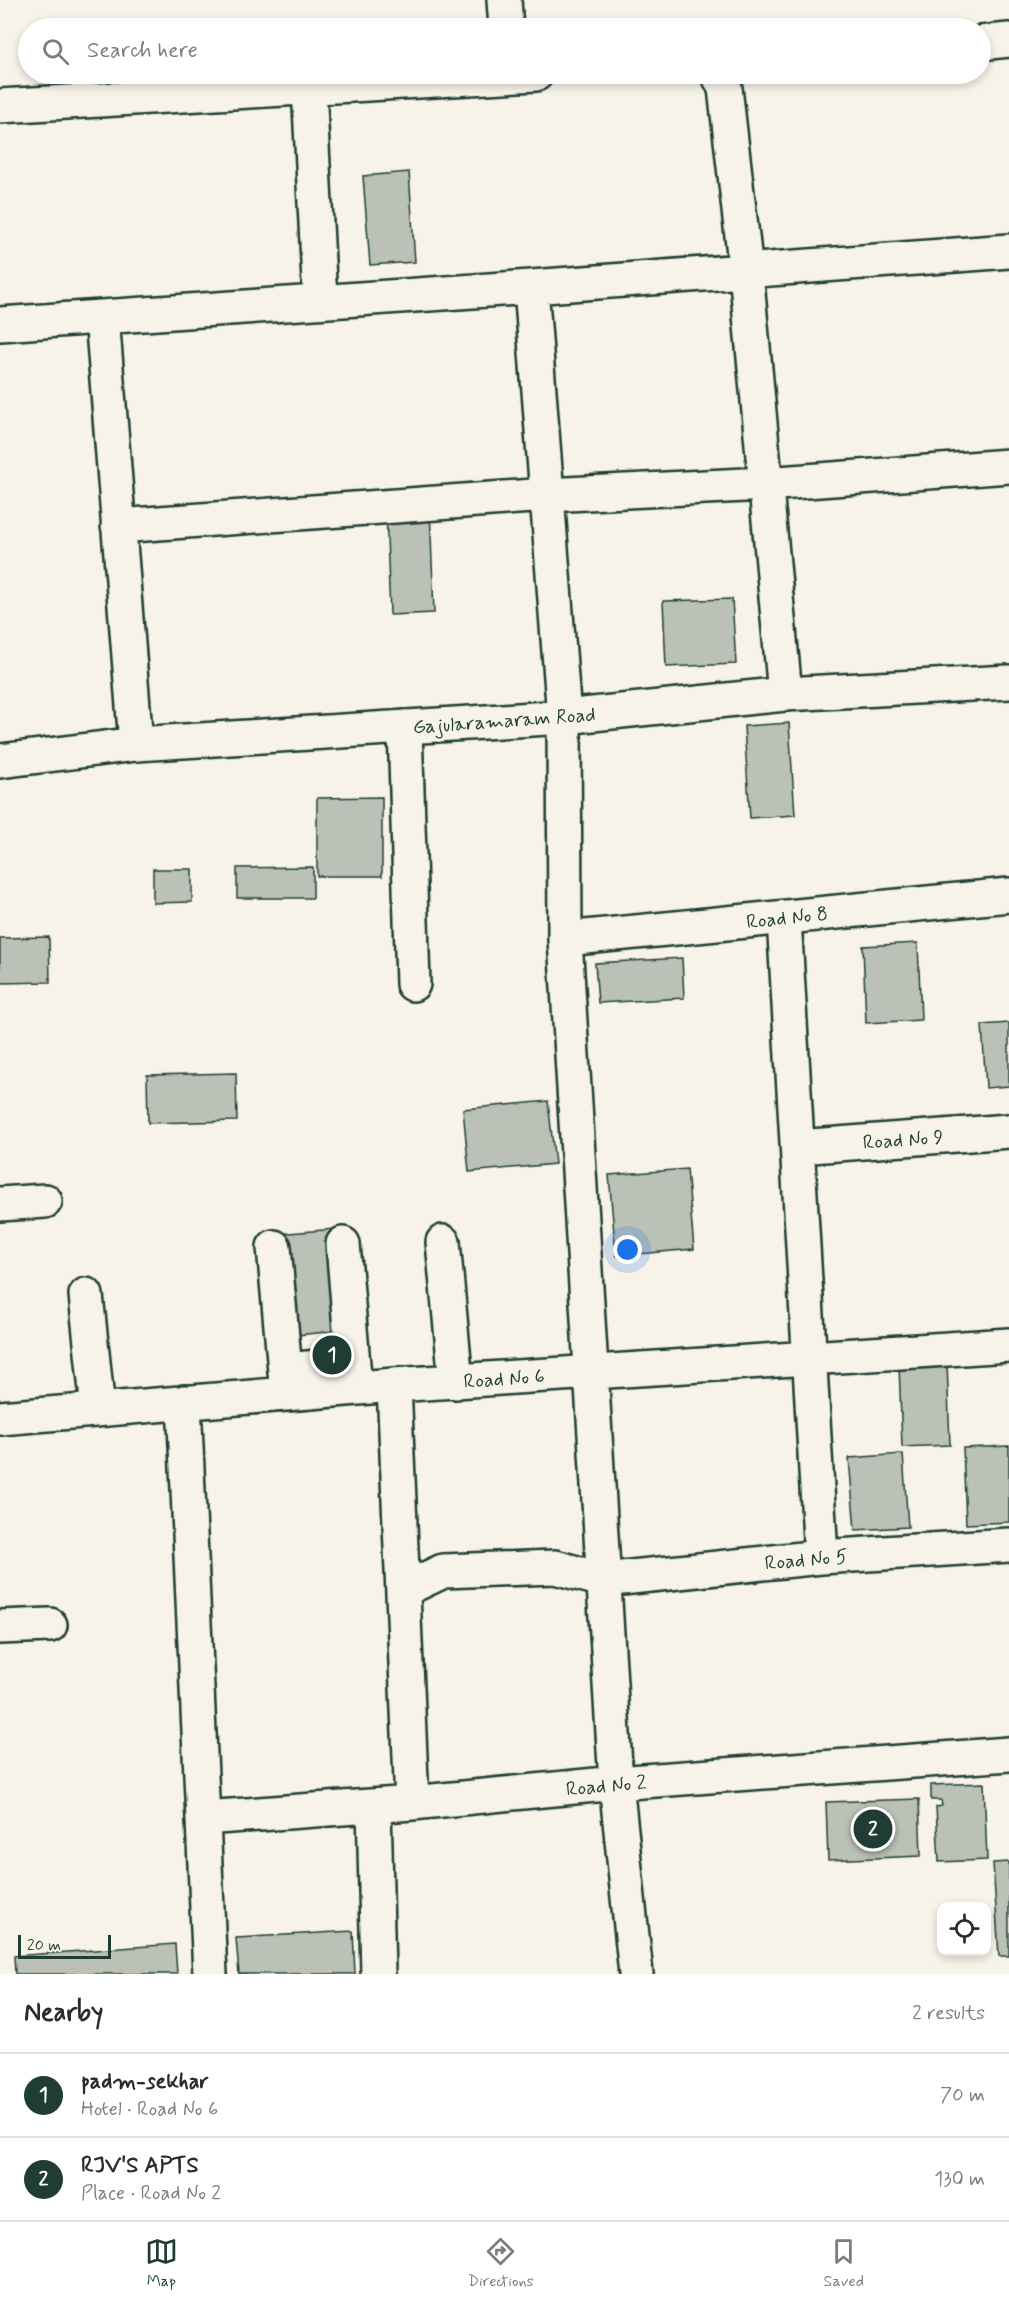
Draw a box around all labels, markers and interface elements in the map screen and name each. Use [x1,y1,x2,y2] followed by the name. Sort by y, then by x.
[18,18,991,84] search box
[39,35,72,68] icon: search
[87,37,198,65] text: Search here
[412,702,596,741] street label: Gajularamaram Road
[745,901,829,936] street label: Road No 8
[862,1124,944,1157] street label: Road No 9
[613,1235,642,1264] your location
[312,1332,352,1378] pin: 1
[463,1363,546,1396] street label: Road No 6
[764,1543,849,1578] street label: Road No 5
[565,1770,648,1803] street label: Road No 2
[854,1806,892,1852] pin: 2
[937,1902,991,1956] map controls
[937,1902,991,1956] button: locate
[18,1932,111,1960] scale bar
[27,1935,61,1956] text: 20 m
[24,1996,103,2030] text: Nearby
[912,2000,985,2027] text: 2 results
[81,2068,209,2096] text: padm-sekhar
[39,2082,48,2109] text: 1
[940,2082,985,2109] text: 70 m
[81,2096,218,2123] text: Hotel · Road No 6
[81,2152,199,2180] text: RJV'S APTS
[39,2166,48,2193] text: 2
[934,2166,985,2193] text: 130 m
[81,2180,221,2207] text: Place · Road No 2
[145,2235,178,2292] tab: Map
[468,2235,534,2292] tab: Directions
[824,2235,864,2292] tab: Saved

